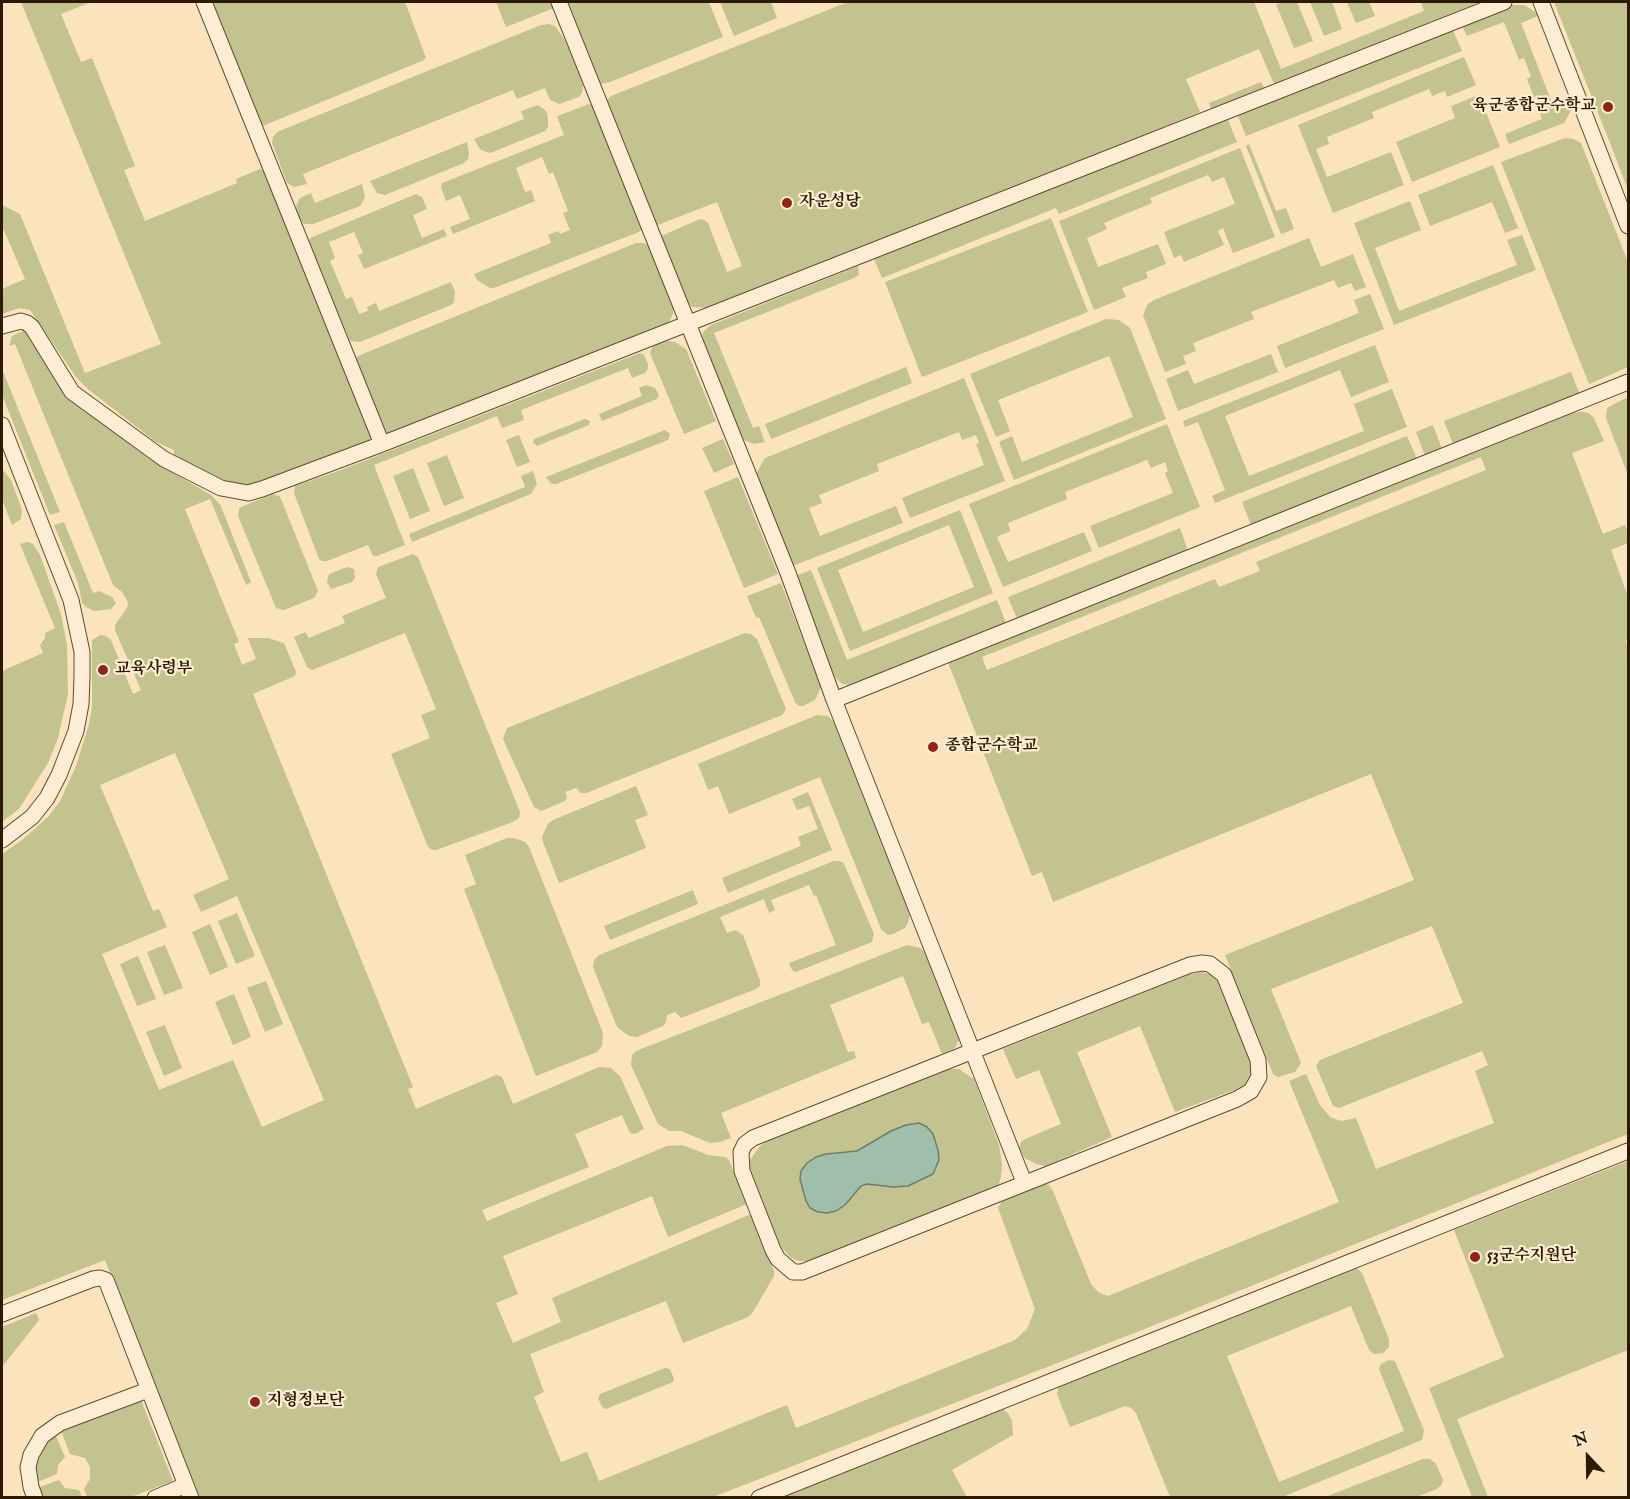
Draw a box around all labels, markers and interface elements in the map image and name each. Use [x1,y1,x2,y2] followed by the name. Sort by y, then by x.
[1472,97,1596,117] place label: 육군종합군수학교
[1601,100,1615,114] marker: 육군종합군수학교
[799,193,861,213] place label: 자운성당
[780,196,794,210] marker: 자운성당
[115,660,192,680] place label: 교육사령부
[96,663,110,677] marker: 교육사령부
[945,737,1038,757] place label: 종합군수학교
[926,740,940,754] marker: 종합군수학교
[1487,1247,1576,1267] place label: 53군수지원단
[1468,1250,1482,1264] marker: 53군수지원단
[267,1392,344,1412] place label: 지형정보단
[248,1395,262,1409] marker: 지형정보단
[1558,1427,1618,1487] north arrow
[1571,1428,1591,1452] text: N

